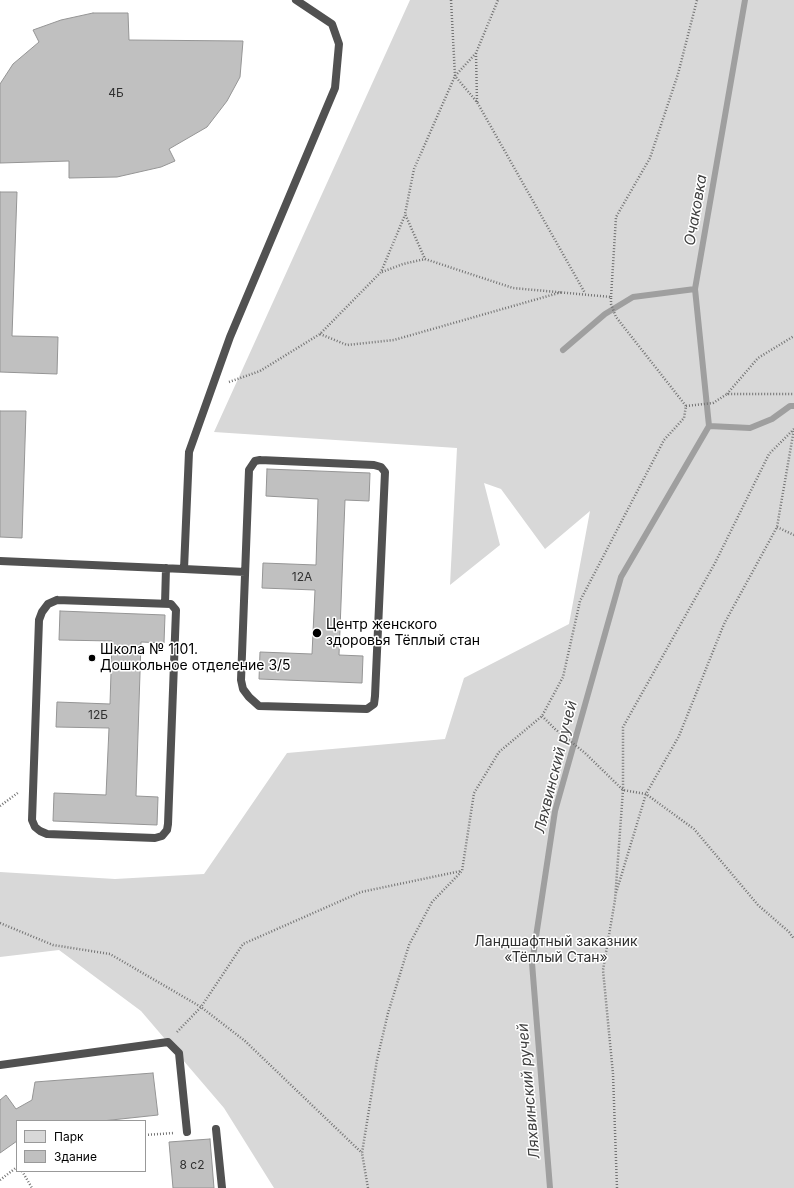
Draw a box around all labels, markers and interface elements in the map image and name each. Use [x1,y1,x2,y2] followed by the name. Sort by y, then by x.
[108,86,124,100] house number: 4Б
[681,173,711,247] water label: Очаковка
[292,570,312,584] house number: 12А
[326,617,480,650] place label: Центр женского здоровья Тёплый стан
[311,627,323,639] marker: Центр женского здоровья Тёплый стан
[100,642,291,674] place label: Школа № 1101. Дошкольное отделение 3/5
[87,653,97,663] marker: Школа № 1101. Дошкольное отделение 3/5
[531,699,581,835] water label: Ляхвинский ручей
[88,708,108,722] house number: 12Б
[474,934,638,966] park label: Ландшафтный заказник «Тёплый Стан»
[514,1022,544,1160] water label: Ляхвинский ручей
[16,1120,146,1172] legend
[54,1129,84,1144] text: Парк
[54,1149,97,1164] text: Здание
[180,1158,204,1172] house number: 8 с2

